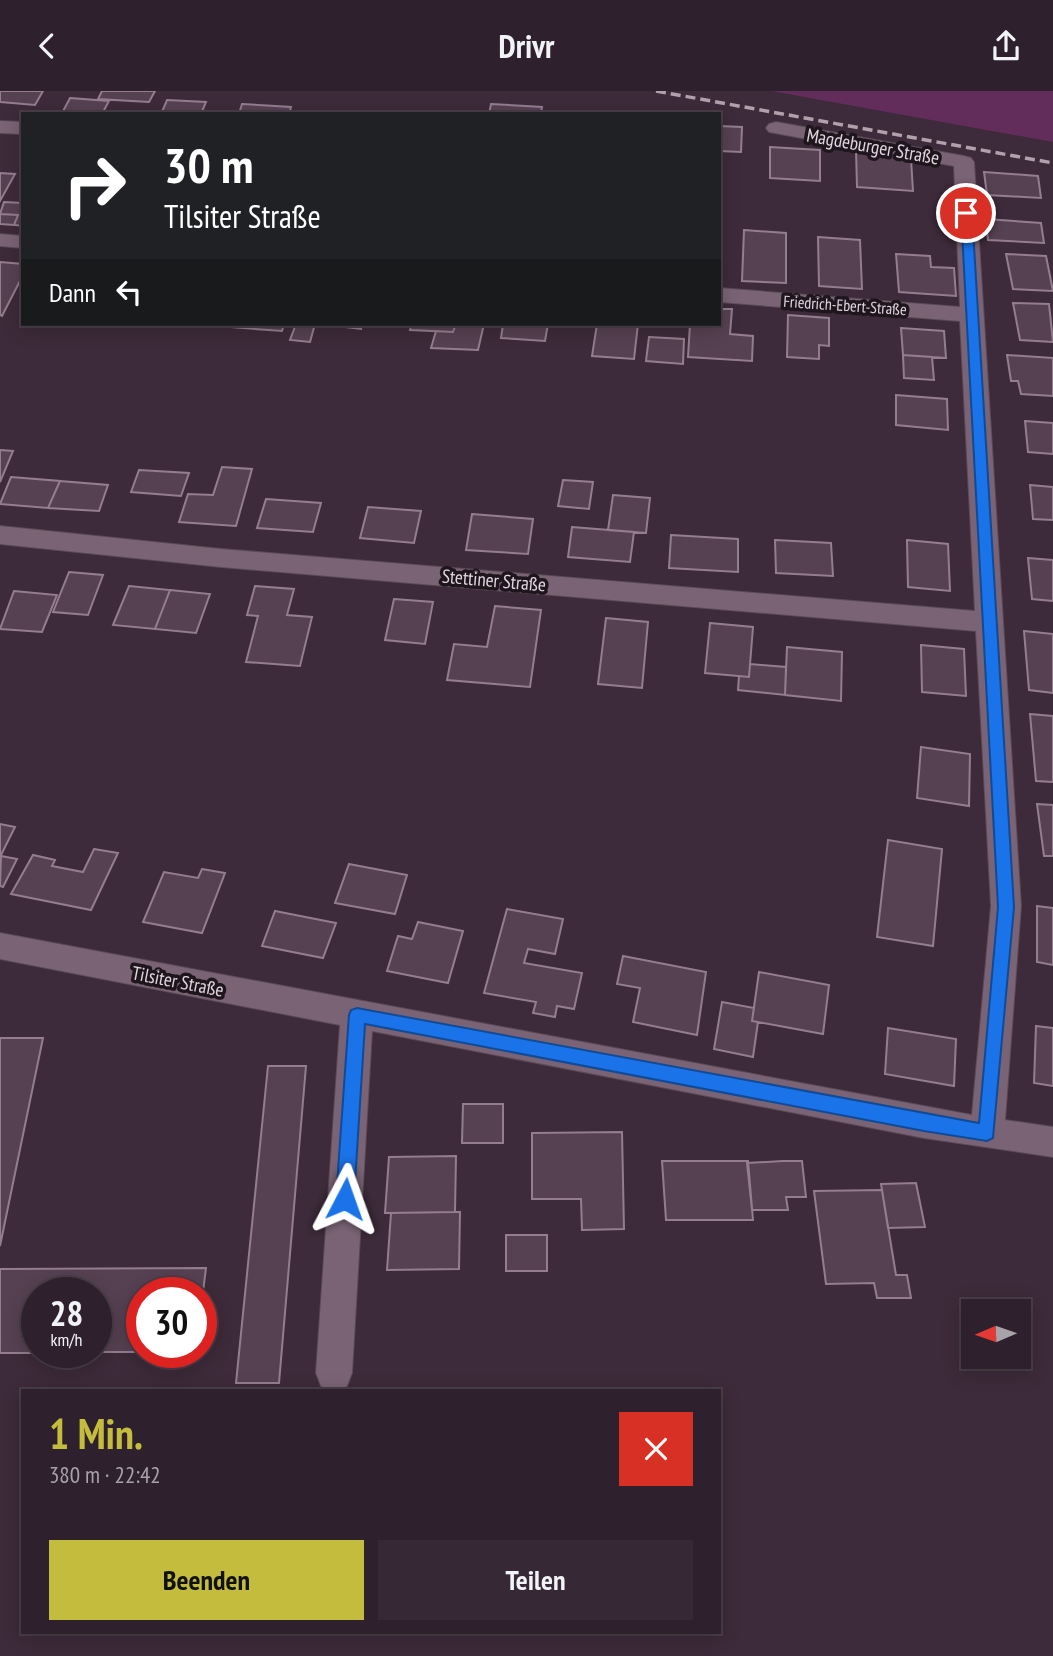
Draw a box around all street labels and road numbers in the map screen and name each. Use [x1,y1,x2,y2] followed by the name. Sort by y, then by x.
[805,123,941,169] street label: Magdeburger Straße
[783,291,907,319] street label: Friedrich-Ebert-Straße
[441,563,547,597] street label: Stettiner Straße
[130,960,226,1002] street label: Tilsiter Straße

